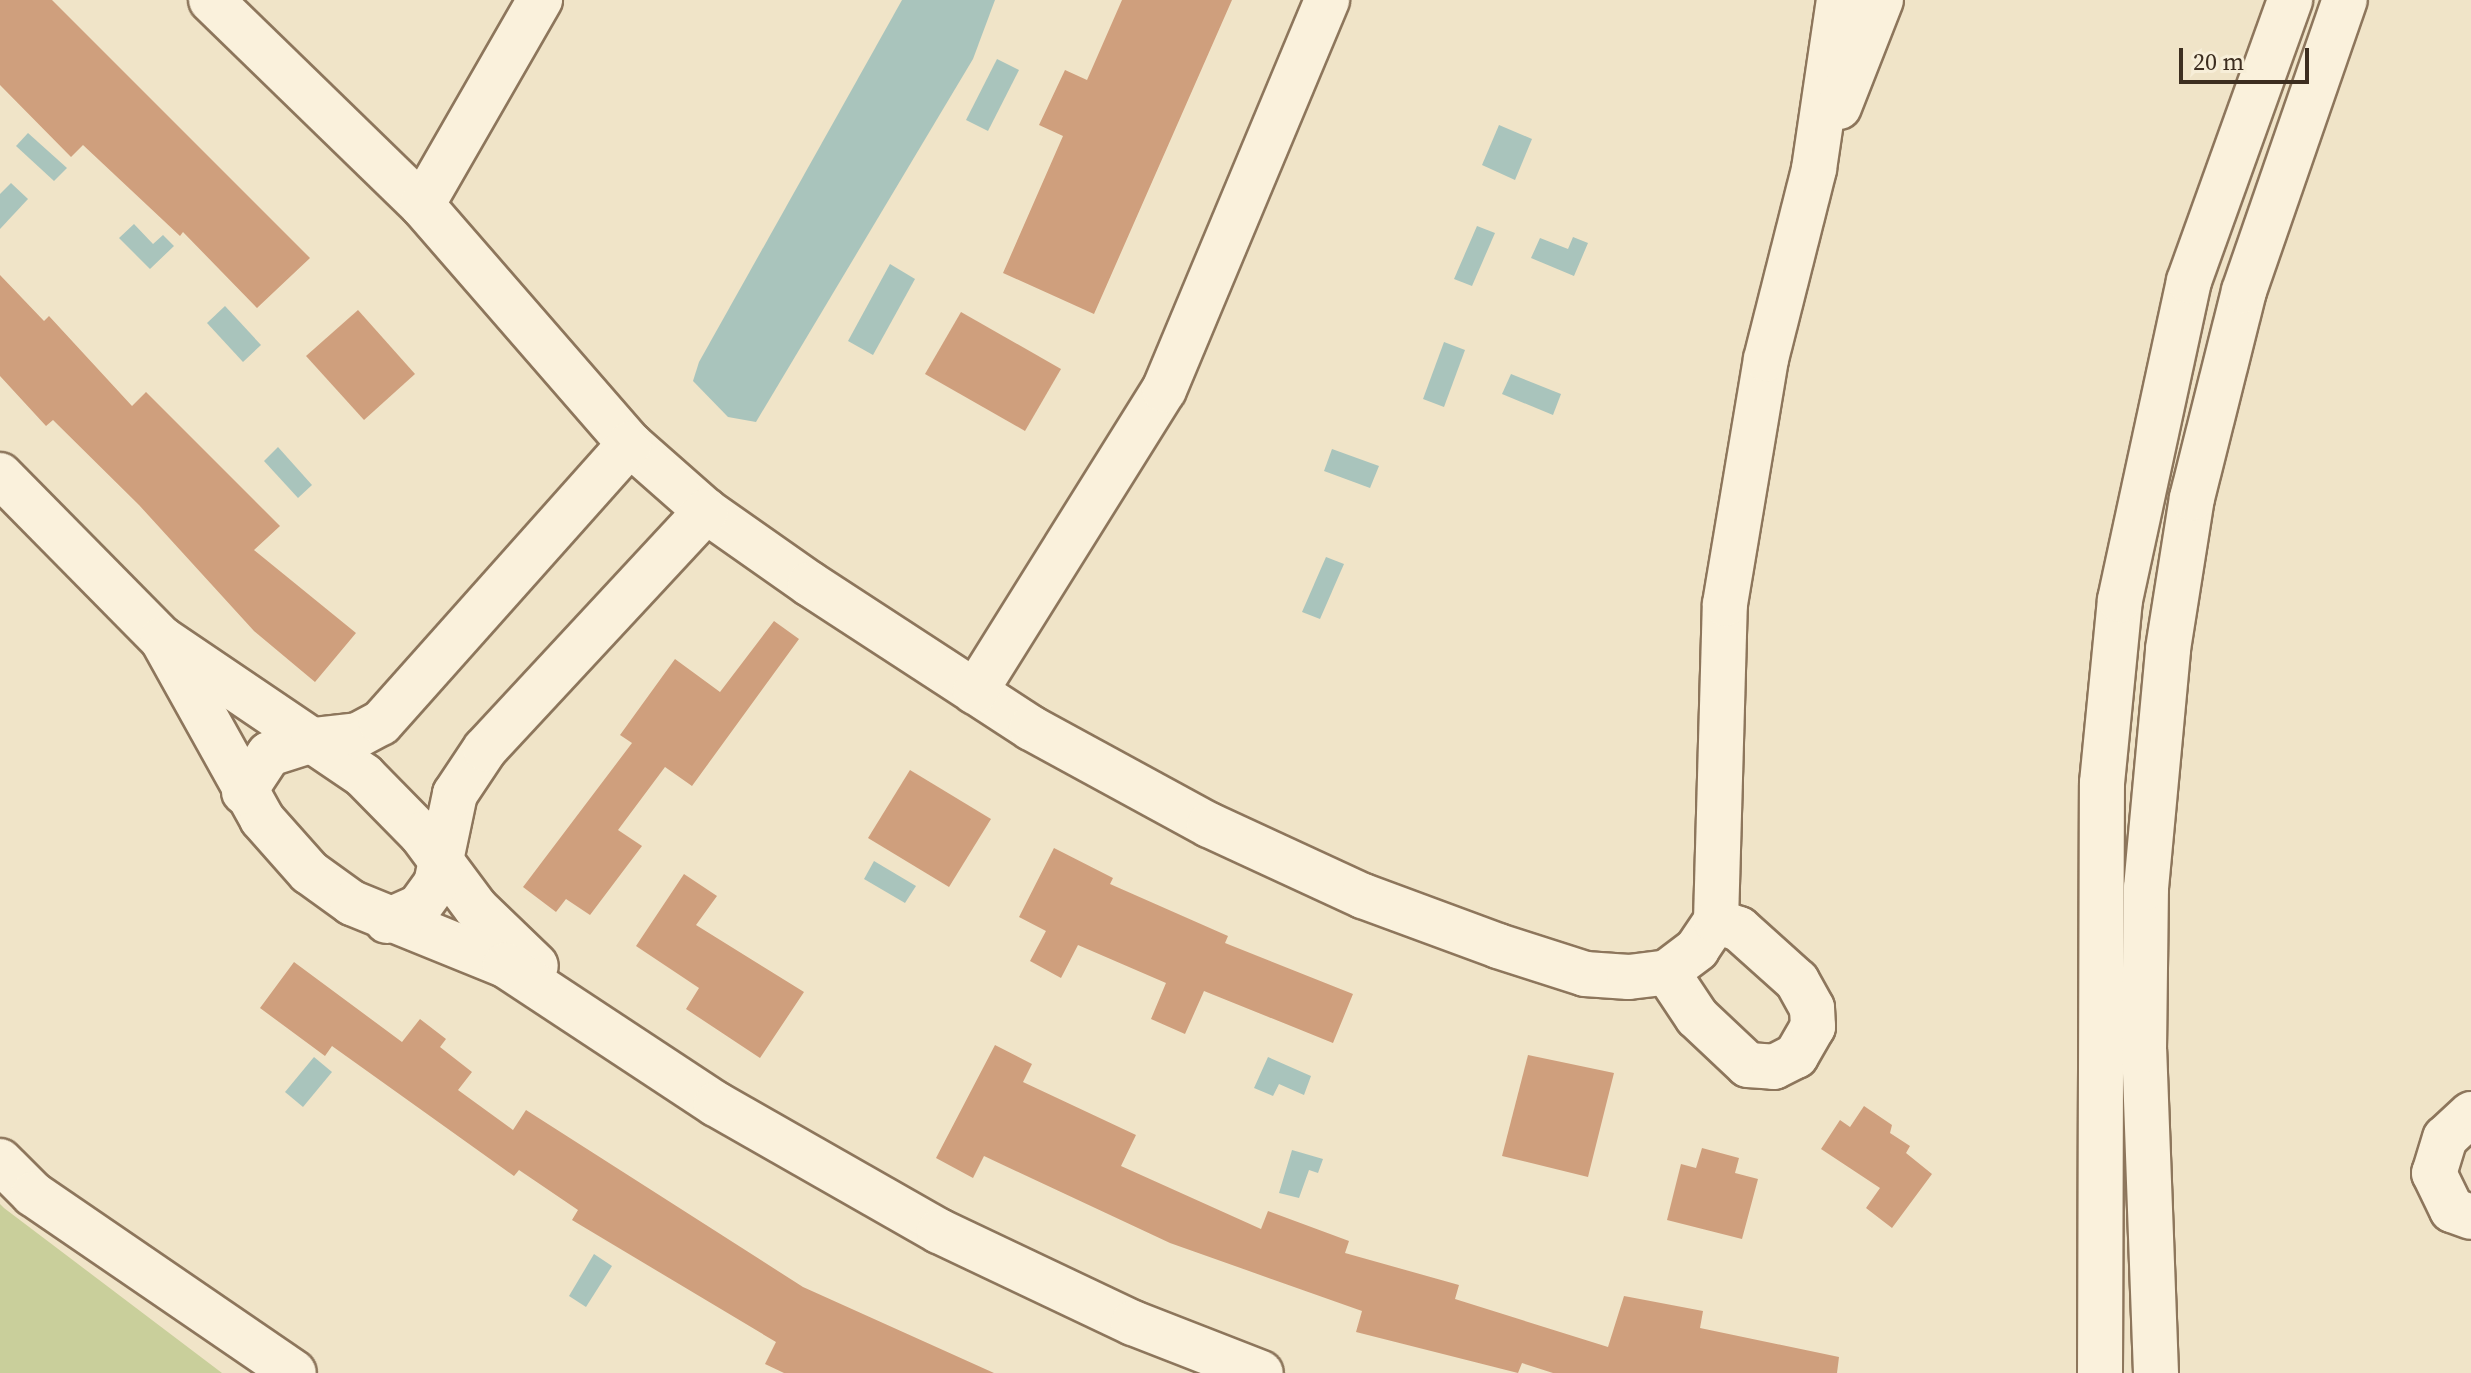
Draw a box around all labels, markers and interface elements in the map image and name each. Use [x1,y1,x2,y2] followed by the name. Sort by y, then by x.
[2183,32,2313,82] scale bar
[2193,45,2244,78] text: 20 m

